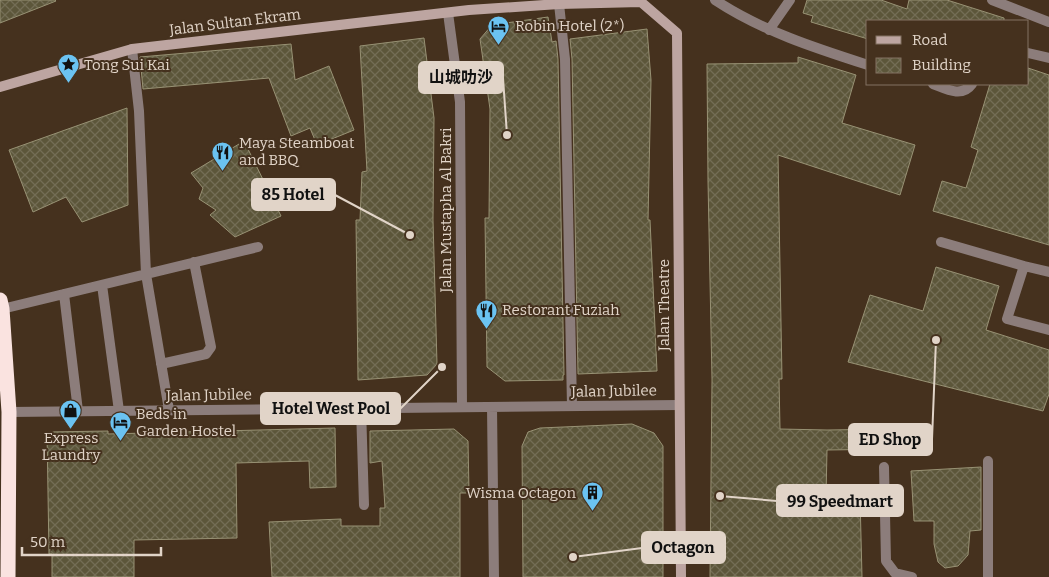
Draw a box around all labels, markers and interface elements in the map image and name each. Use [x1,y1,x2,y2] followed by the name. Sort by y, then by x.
[167,5,302,39] street label: Jalan Sultan Ekram
[487,14,511,45] hotel icon: Robin Hotel (2*)
[515,17,625,35] place label: Robin Hotel (2*)
[866,20,1029,85] legend
[912,31,947,49] text: Road
[56,53,80,84] place icon: Tong Sui Kai
[84,56,170,74] place label: Tong Sui Kai
[912,56,971,74] text: Building
[419,62,503,93] callout: 山城叻沙
[429,68,493,87] text: 山城叻沙
[437,127,455,293] street label: Jalan Mustapha Al Bakri
[239,134,355,169] place label: Maya Steamboat and BBQ
[211,140,235,171] restaurant icon: Maya Steamboat and BBQ
[252,179,335,210] callout: 85 Hotel
[262,185,324,204] text: 85 Hotel
[655,259,673,352] street label: Jalan Theatre
[474,298,498,329] restaurant icon: Restorant Fuziah
[502,301,620,319] place label: Restorant Fuziah
[570,381,657,401] street label: Jalan Jubilee
[165,385,252,405] street label: Jalan Jubilee
[261,393,400,424] callout: Hotel West Pool
[59,398,83,429] shop icon: Express Laundry
[272,399,390,418] text: Hotel West Pool
[136,405,236,440] place label: Beds in Garden Hostel
[108,411,132,442] hotel icon: Beds in Garden Hostel
[849,424,932,455] callout: ED Shop
[42,429,100,464] place label: Express Laundry
[859,430,922,449] text: ED Shop
[580,481,604,512] building icon: Wisma Octagon
[466,484,577,502] place label: Wisma Octagon
[777,485,903,516] callout: 99 Speedmart
[787,492,894,511] text: 99 Speedmart
[22,524,161,556] scale bar
[642,532,725,563] callout: Octagon
[30,533,66,551] text: 50 m
[651,538,715,557] text: Octagon

